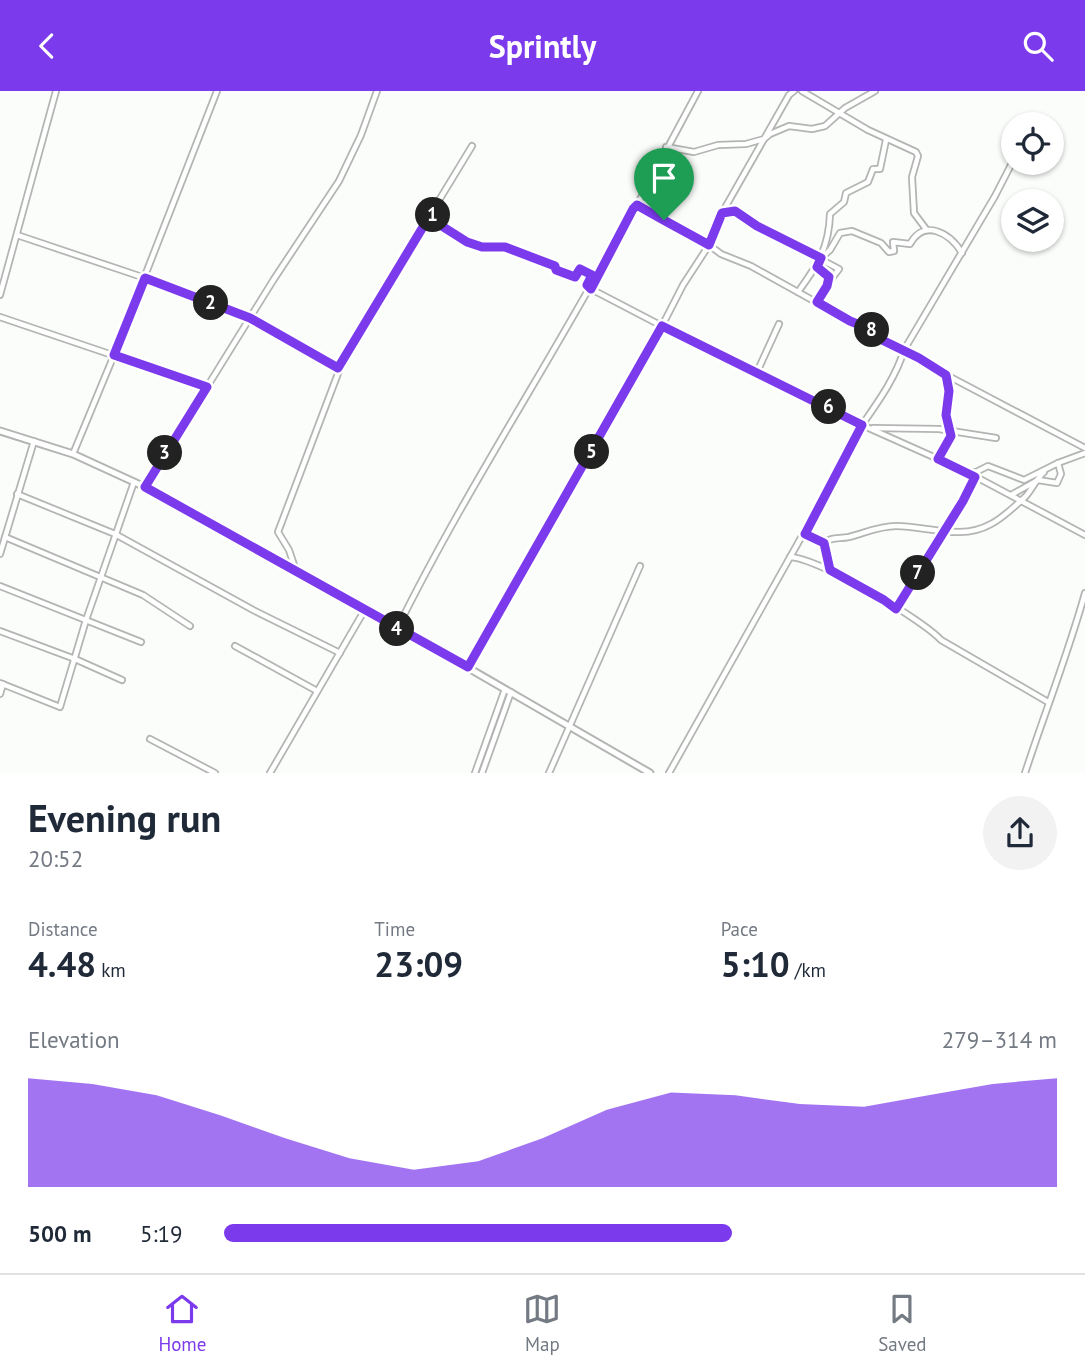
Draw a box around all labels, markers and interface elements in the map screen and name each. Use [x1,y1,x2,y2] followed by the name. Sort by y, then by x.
[489,25,596,67] text: Sprintly
[28,27,66,65] icon: back
[1019,27,1057,65] icon: search
[1001,112,1064,252] map controls
[1001,112,1064,175] button: locate
[634,148,694,220] pin
[645,159,683,197] icon: arrive
[1001,189,1064,252] button: layers
[416,197,450,233] pin: 1
[427,202,438,226] text: 1
[194,285,228,321] pin: 2
[205,290,216,314] text: 2
[854,313,890,347] pin: 8
[866,317,877,341] text: 8
[812,389,846,425] pin: 6
[823,394,834,418] text: 6
[148,435,182,471] pin: 3
[574,435,610,469] pin: 5
[586,439,597,463] text: 5
[159,440,170,464] text: 3
[900,555,936,591] pin: 7
[912,560,923,584] text: 7
[380,611,414,647] pin: 4
[391,616,402,640] text: 4
[28,793,221,842] text: Evening run
[983,796,1057,870] button: share
[28,844,83,873] text: 20:52
[28,917,98,941] text: Distance
[374,917,415,941] text: Time
[721,917,758,941] text: Pace
[28,941,96,987] text: 4.48
[374,941,463,987] text: 23:09
[721,941,790,987] text: 5:10
[96,958,126,982] text: km
[790,958,826,982] text: /km
[28,1025,120,1054] text: Elevation
[942,1025,1057,1054] text: 279–314 m
[28,1219,91,1248] text: 500 m
[140,1219,183,1248] text: 5:19
[158,1290,206,1356] tab: Home
[523,1290,561,1356] tab: Map
[878,1290,927,1356] tab: Saved

